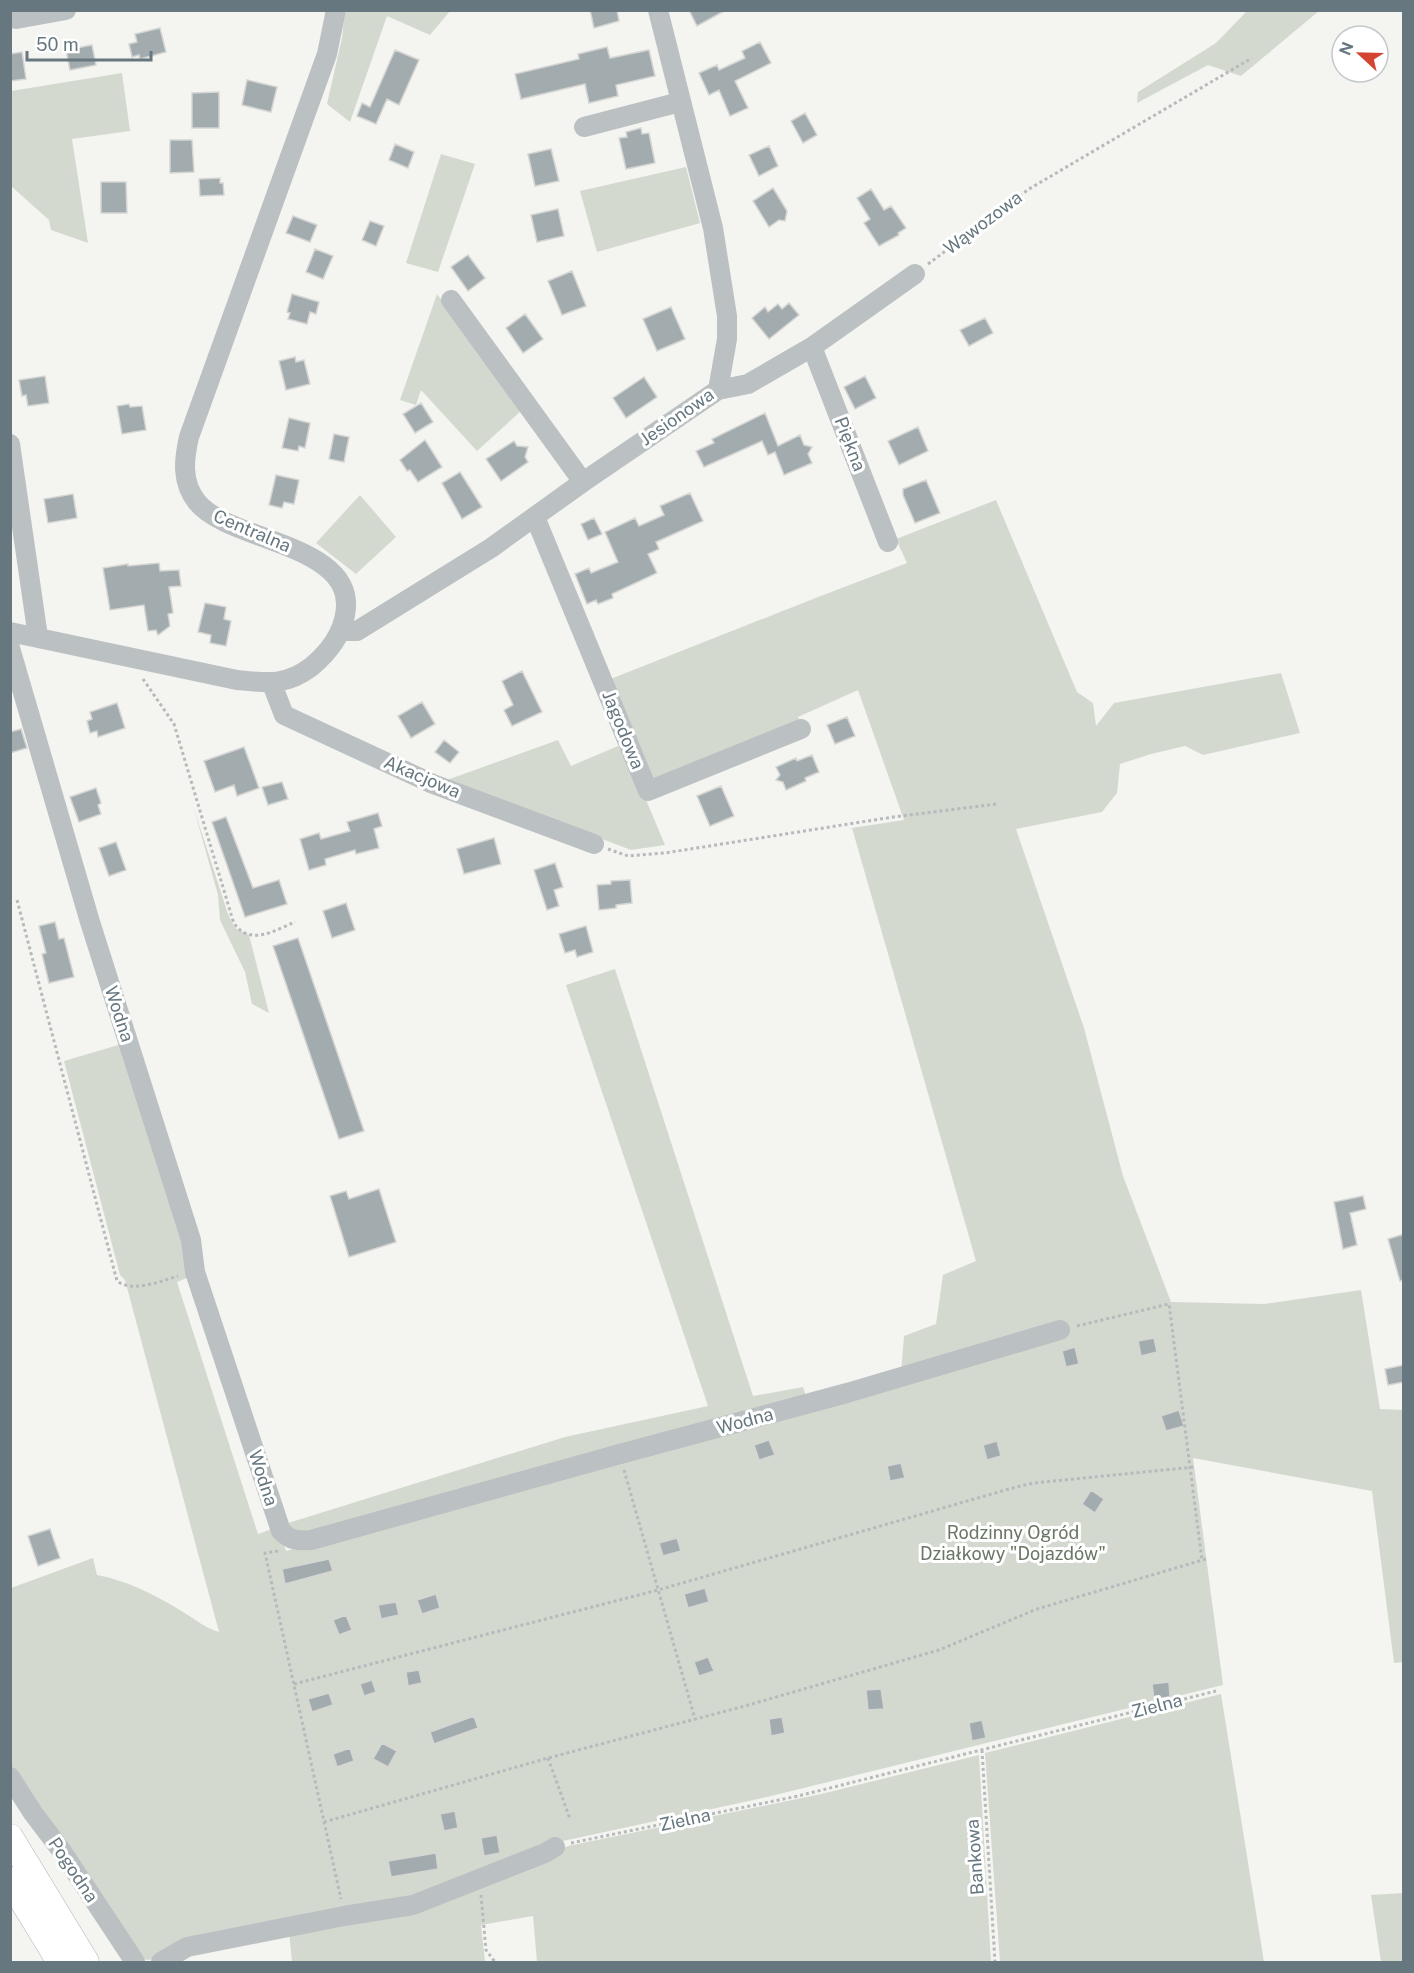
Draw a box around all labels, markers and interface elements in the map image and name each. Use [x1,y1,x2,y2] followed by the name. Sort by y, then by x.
[27,24,152,62] scale bar
[1330,24,1390,84] north arrow
[36,34,79,55] text: 50 m
[1335,39,1358,58] text: N
[940,186,1026,259] street label: Wąwozowa
[636,384,718,450] street label: Jesionowa
[831,414,870,474] street label: Piękna
[210,505,294,556] street label: Centralna
[598,688,649,772] street label: Jagodowa
[381,751,464,802] street label: Akacjowa
[101,983,138,1045] street label: Wodna
[714,1403,775,1438] street label: Wodna
[245,1447,282,1509] street label: Wodna
[920,1522,1106,1564] park label: Rodzinny Ogród Działkowy "Dojazdów"
[1129,1689,1184,1722] street label: Zielna
[658,1804,712,1835] street label: Zielna
[961,1818,988,1896] street label: Bankowa
[44,1833,103,1906] street label: Pogodna

